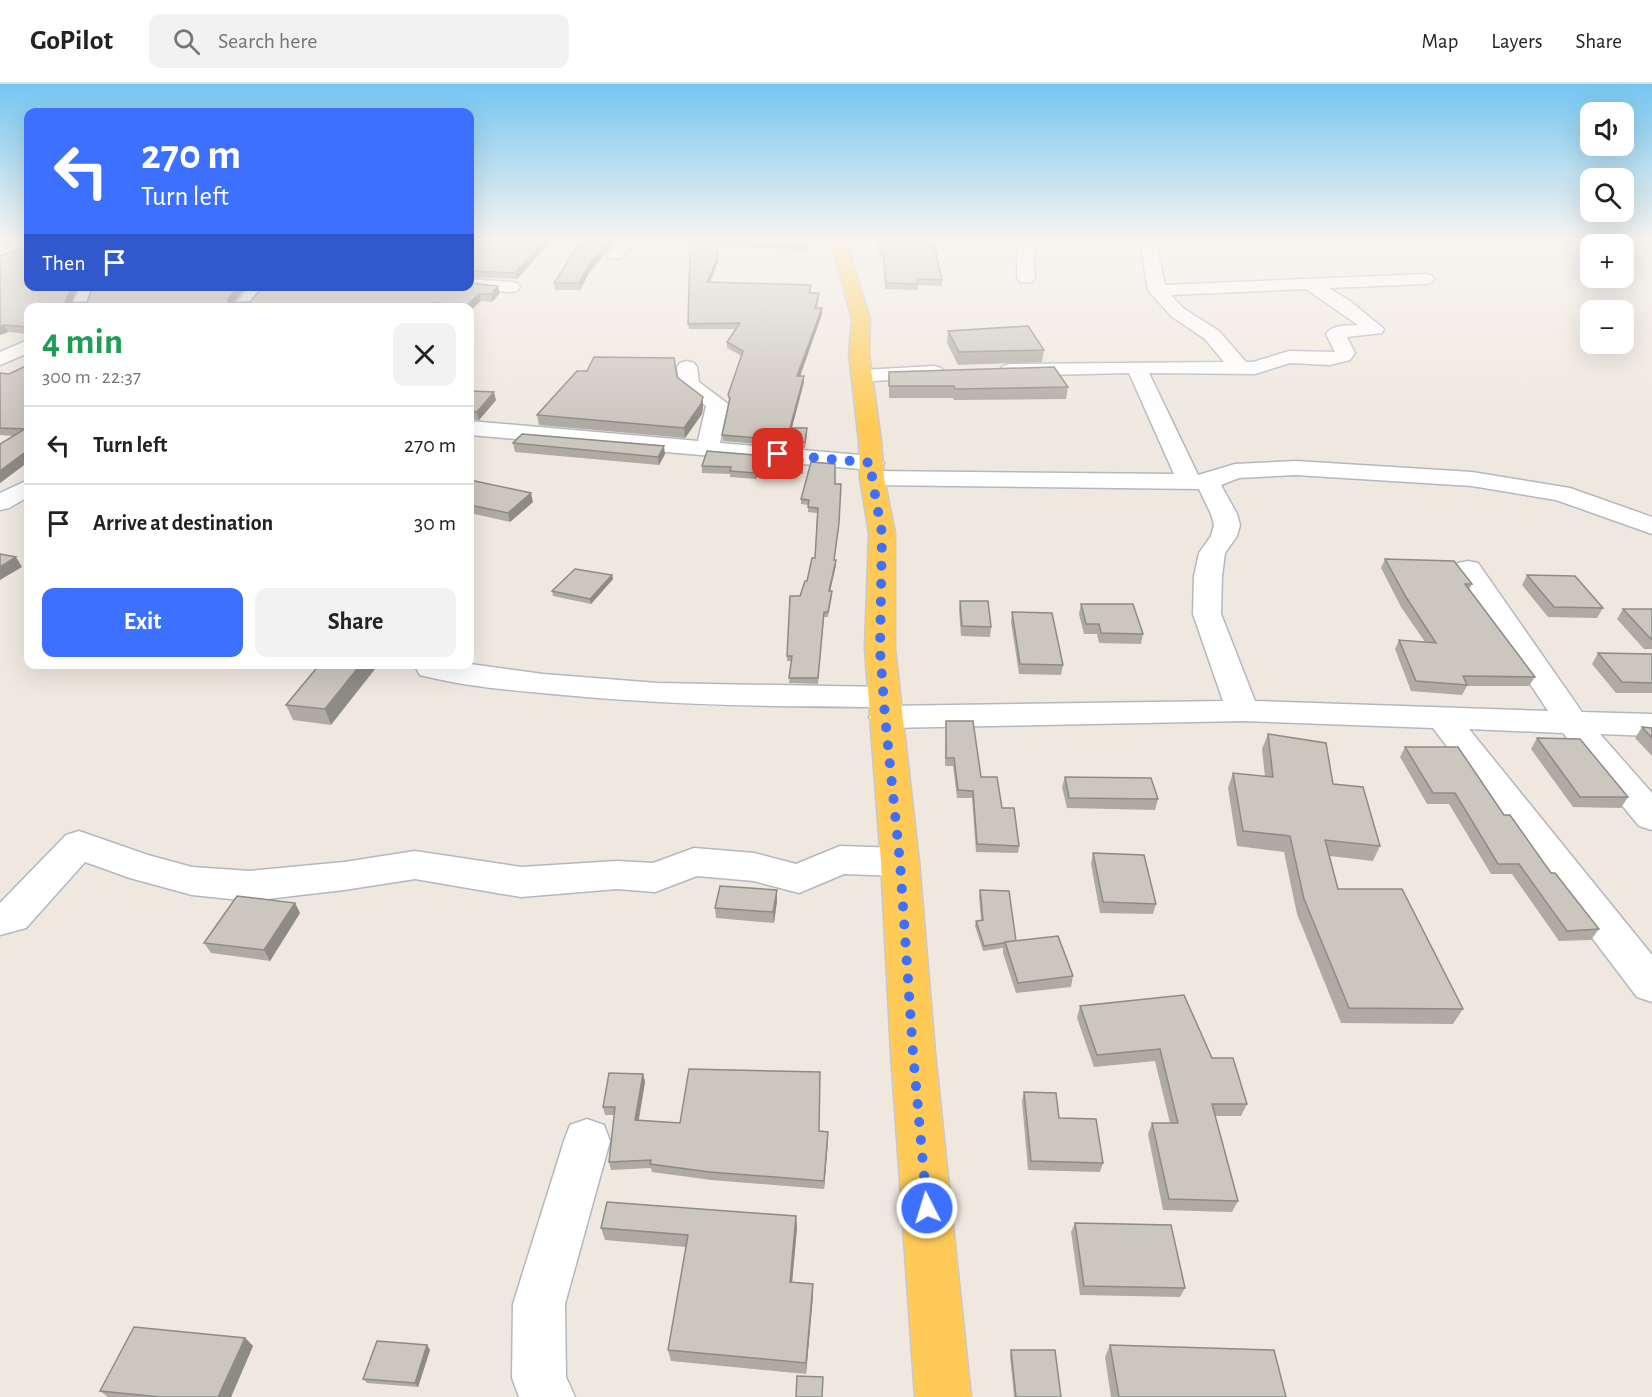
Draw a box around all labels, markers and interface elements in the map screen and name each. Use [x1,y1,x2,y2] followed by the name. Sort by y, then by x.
[149,14,569,68] search box
[170,25,203,58] icon: search
[30,27,113,55] text: GoPilot
[218,30,318,52] text: Search here
[1422,31,1458,52] text: Map
[1491,31,1542,52] text: Layers
[1575,31,1622,52] text: Share
[1580,102,1634,354] map controls
[1580,102,1634,156] button: sound
[42,132,120,210] icon: left
[141,134,241,176] text: 270 m
[1580,168,1634,222] button: search
[141,183,229,210] text: Turn left
[1580,234,1634,288] button: +
[98,246,131,279] icon: arrive
[42,252,86,274] text: Then
[1580,300,1634,354] button: −
[393,323,456,386] button: close
[42,324,123,360] text: 4 min
[42,367,141,387] text: 300 m · 22:37
[752,428,803,479] pin
[42,429,75,462] icon: left
[93,434,167,456] text: Turn left
[404,434,456,456] text: 270 m
[761,437,794,470] icon: arrive
[42,507,75,540] icon: arrive
[93,512,273,534] text: Arrive at destination
[414,512,456,534] text: 30 m
[42,588,243,657] button: Exit
[255,588,456,657] button: Share
[895,1176,959,1240] position arrow

